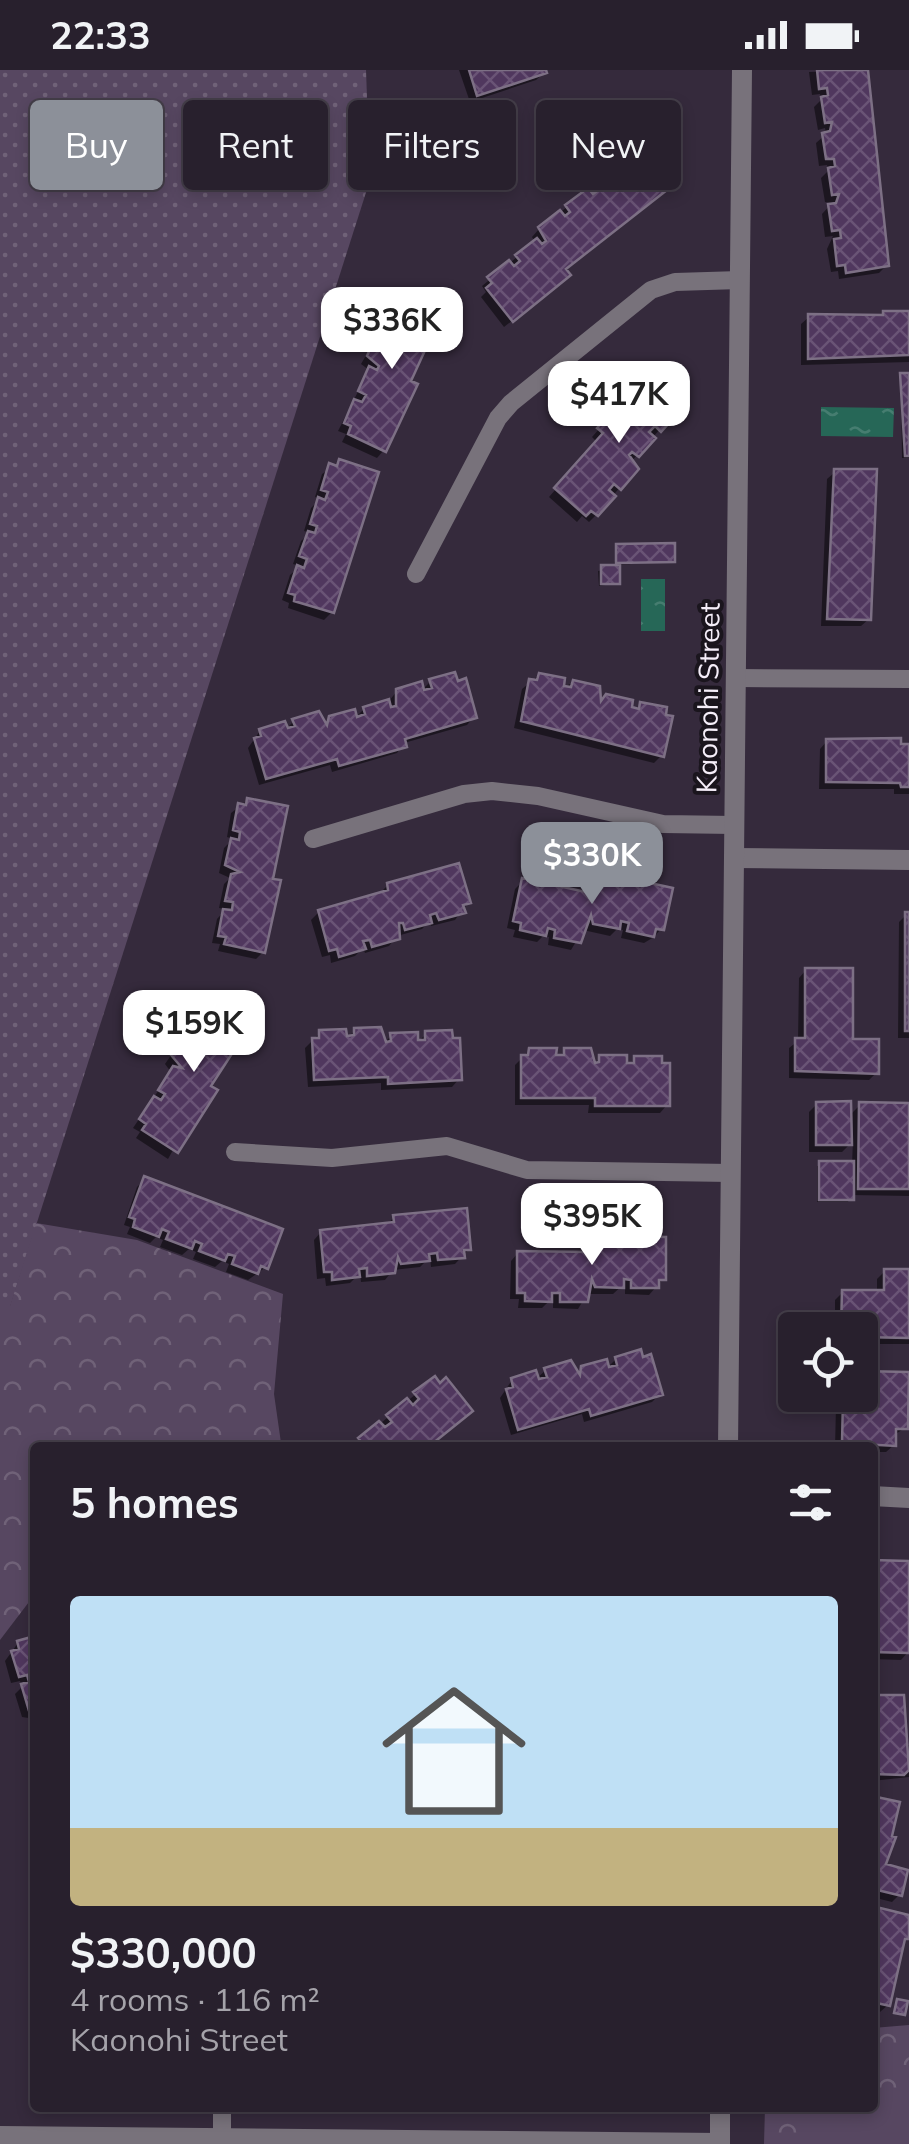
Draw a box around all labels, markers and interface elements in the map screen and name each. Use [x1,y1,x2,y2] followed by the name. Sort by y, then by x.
[50,11,151,59] text: 22:33
[30,100,163,190] chip: Buy
[183,100,328,190] chip: Rent
[348,100,516,190] chip: Filters
[536,100,681,190] chip: New
[322,287,462,372] pin: $336K
[343,299,441,339] text: $336K
[549,361,689,446] pin: $417K
[570,373,668,413] text: $417K
[688,602,727,794] street label: Kaonohi Street
[522,822,662,907] pin: $330K
[543,834,641,874] text: $330K
[124,990,264,1075] pin: $159K
[145,1002,243,1042] text: $159K
[522,1183,662,1268] pin: $395K
[543,1195,641,1235] text: $395K
[778,1312,878,1412] map controls
[778,1312,878,1412] button: locate
[783,1475,838,1530] icon: filters
[70,1476,239,1529] text: 5 homes
[364,1661,544,1841] icon: home
[70,1926,257,1979] text: $330,000
[70,1979,320,2019] text: 4 rooms · 116 m²
[70,2019,288,2059] text: Kaonohi Street

